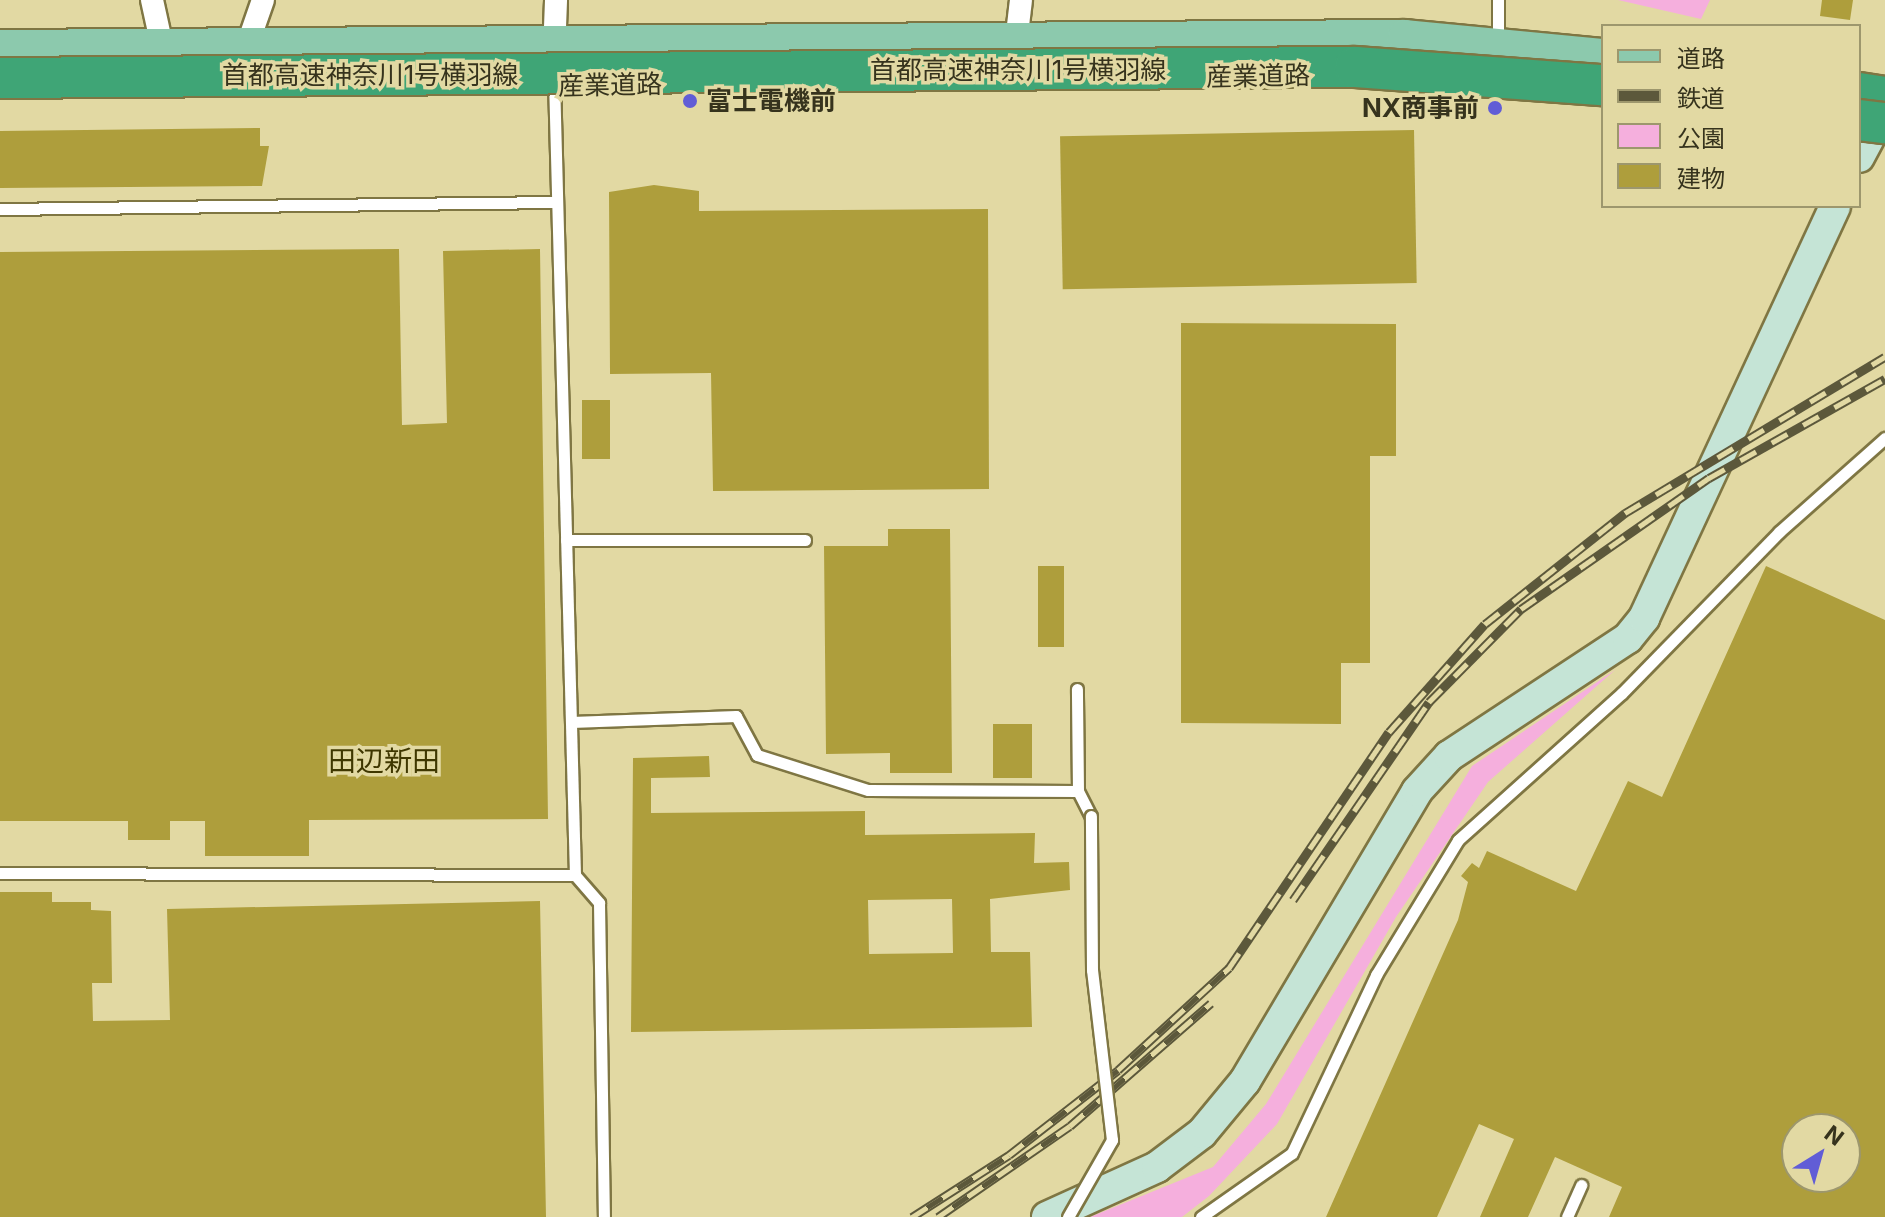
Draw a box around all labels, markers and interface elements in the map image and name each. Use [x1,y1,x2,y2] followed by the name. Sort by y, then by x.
[1601,24,1861,208] legend
[1677,44,1725,73] text: 道路
[870,54,1166,86] street label: 首都高速神奈川1号横羽線
[222,59,518,91] street label: 首都高速神奈川1号横羽線
[1206,59,1310,93] street label: 産業道路
[558,68,662,102] street label: 産業道路
[1677,84,1725,113] text: 鉄道
[706,85,836,117] place label: 富士電機前
[681,92,699,110] marker: 富士電機前
[1362,92,1479,124] place label: NX商事前
[1486,99,1504,117] marker: NX商事前
[1677,124,1725,153] text: 公園
[1677,164,1725,193] text: 建物
[328,744,440,778] district label: 田辺新田
[1781,1113,1861,1193] north arrow
[1820,1120,1849,1151] text: N

